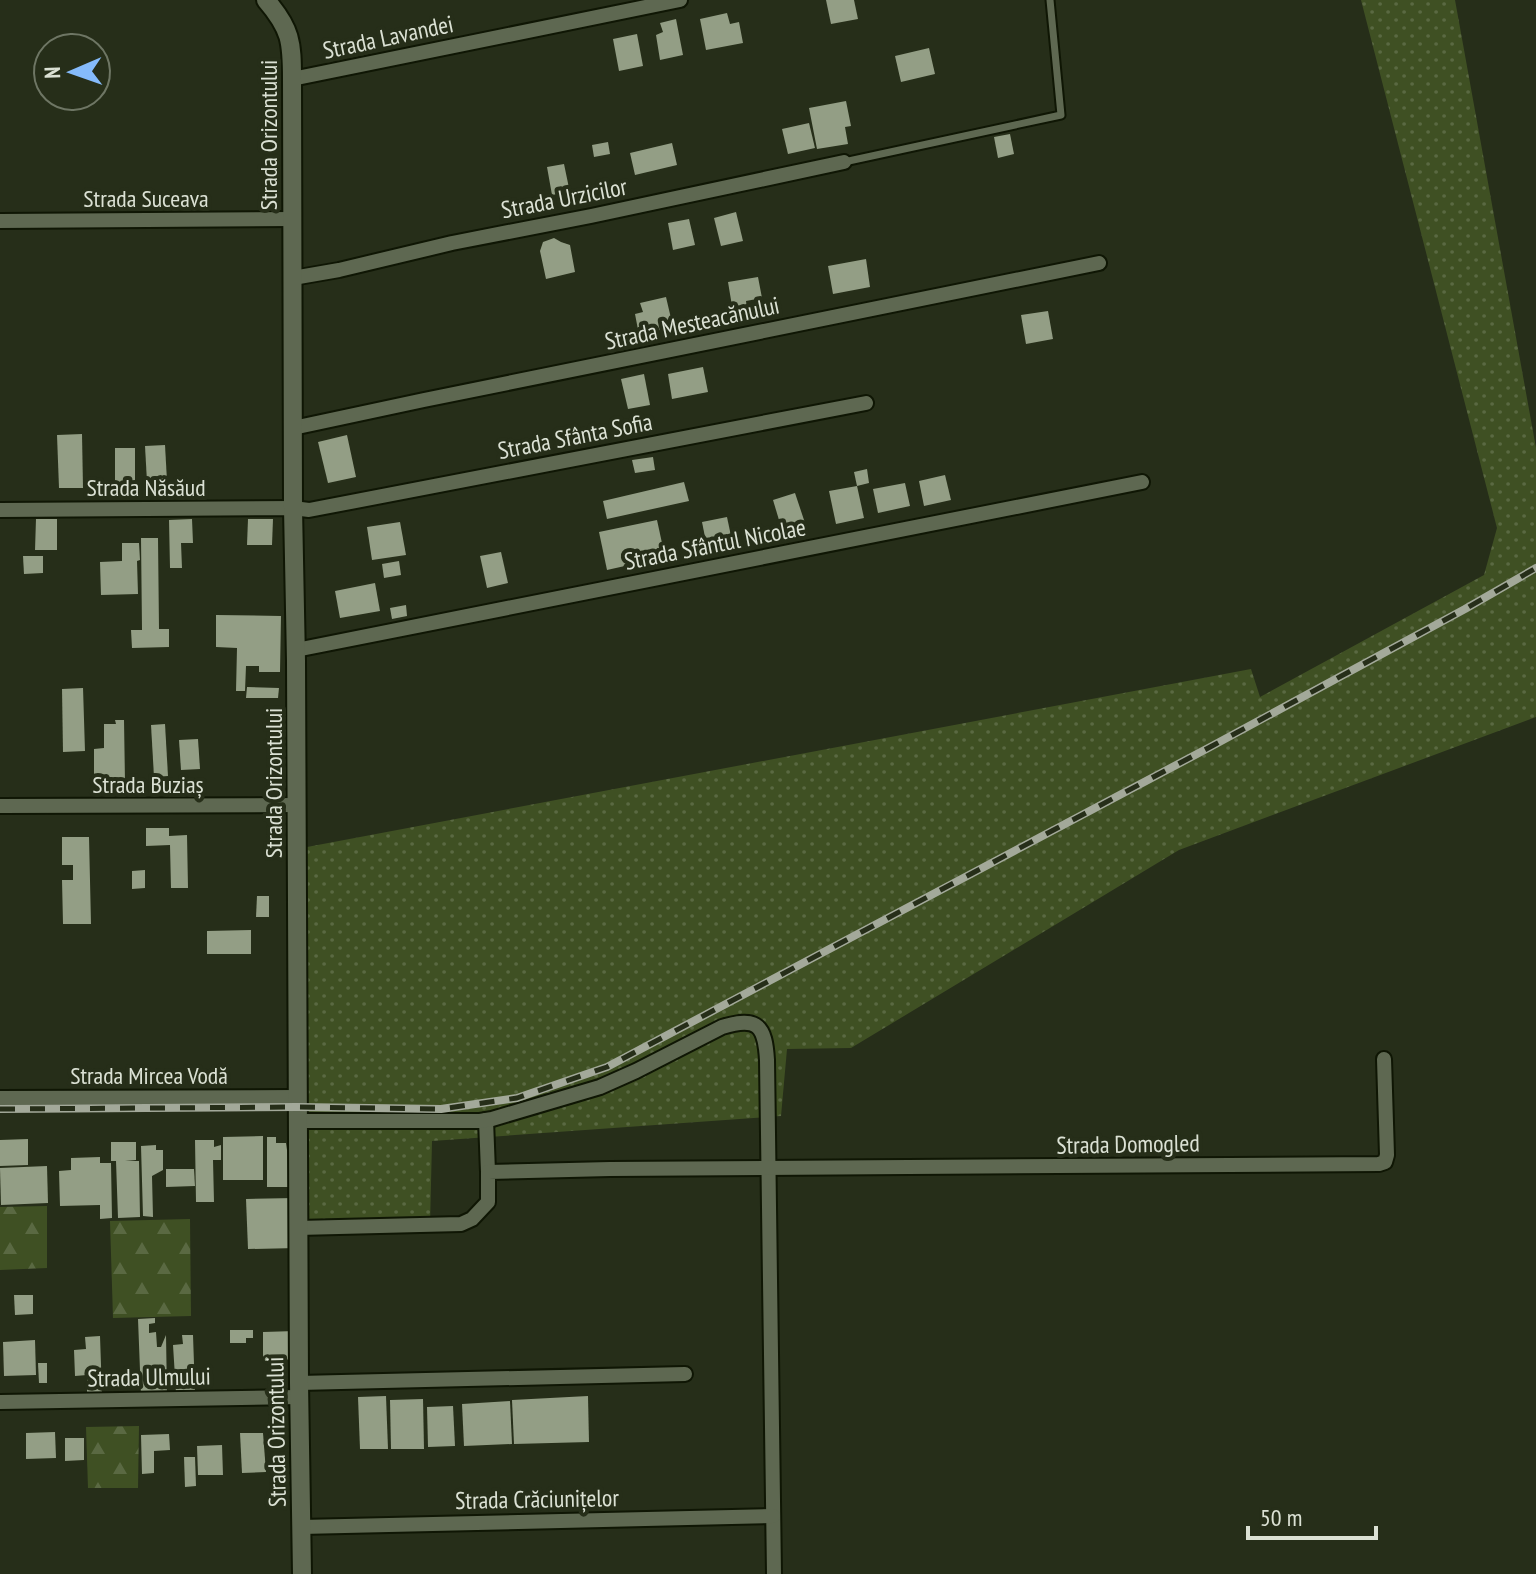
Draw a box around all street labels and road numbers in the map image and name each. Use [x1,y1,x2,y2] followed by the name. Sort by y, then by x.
[320,8,456,66] street label: Strada Lavandei
[253,60,284,210] street label: Strada Orizontului
[499,171,630,225] street label: Strada Urzicilor
[83,183,209,214] street label: Strada Suceava
[602,289,782,357] street label: Strada Mesteacănului
[495,406,655,466] street label: Strada Sfânta Sofia
[86,472,206,503] street label: Strada Năsăud
[622,511,808,577] street label: Strada Sfântul Nicolae
[258,708,289,858] street label: Strada Orizontului
[92,769,204,800] street label: Strada Buziaș
[70,1060,228,1091] street label: Strada Mircea Vodă
[1056,1127,1200,1161] street label: Strada Domogled
[259,1356,293,1508] street label: Strada Orizontului
[87,1360,211,1394] street label: Strada Ulmului
[455,1482,620,1516] street label: Strada Crăciunițelor

